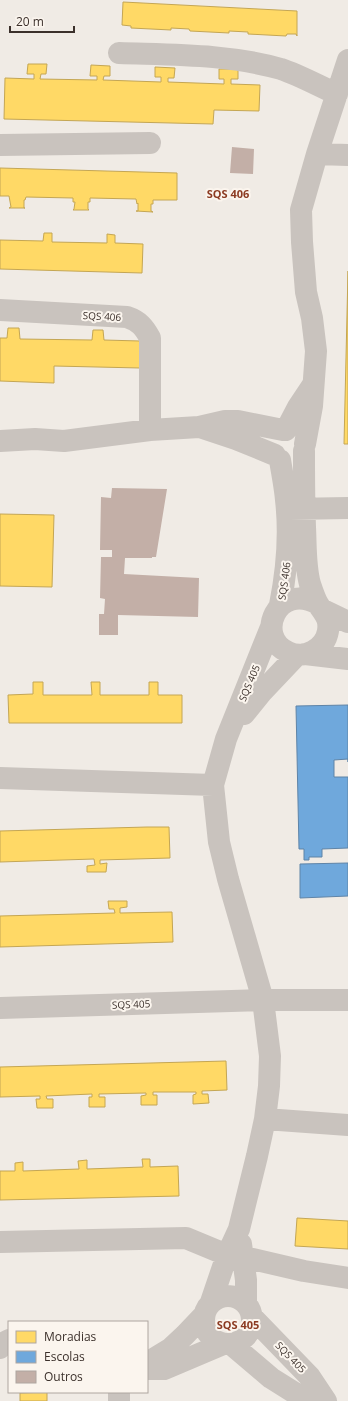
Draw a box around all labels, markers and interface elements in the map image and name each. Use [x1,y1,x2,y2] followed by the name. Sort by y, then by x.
[10,8,74,34] scale bar
[16,13,44,30] text: 20 m
[207,186,249,201] district label: SQS 406
[82,308,122,324] street label: SQS 406
[274,561,294,601] street label: SQS 406
[235,662,263,703] street label: SQS 405
[112,996,151,1012] street label: SQS 405
[217,1317,259,1332] district label: SQS 405
[8,1321,148,1393] legend
[44,1328,97,1345] text: Moradias
[273,1338,310,1376] street label: SQS 405
[44,1348,85,1365] text: Escolas
[44,1368,83,1385] text: Outros

